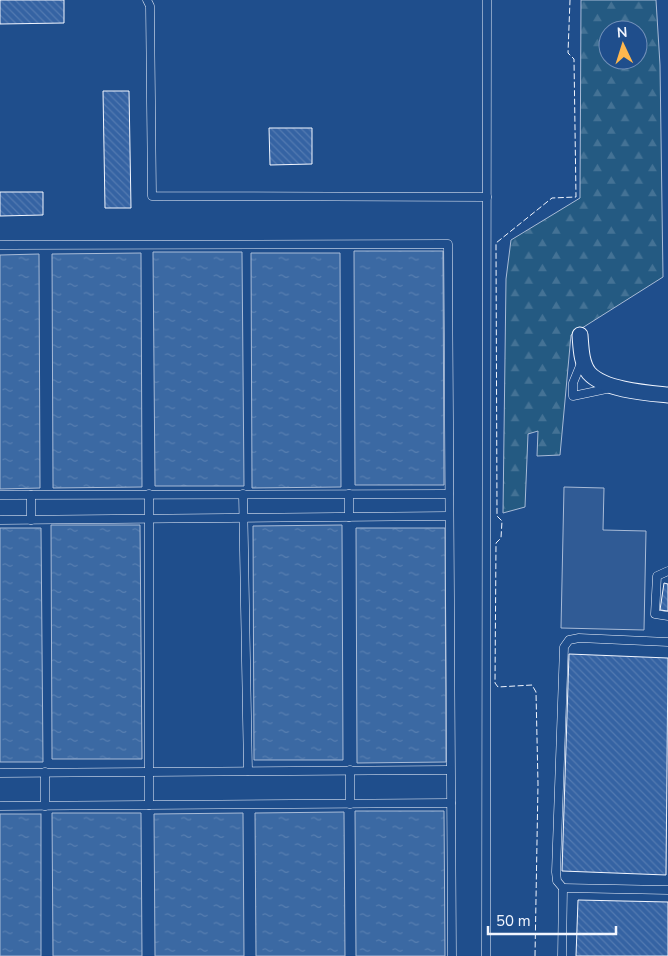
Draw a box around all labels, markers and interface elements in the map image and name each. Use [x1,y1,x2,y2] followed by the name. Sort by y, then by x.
[598,20,648,70] north arrow
[616,23,628,42] text: N
[488,904,616,936] scale bar
[496,911,531,931] text: 50 m

